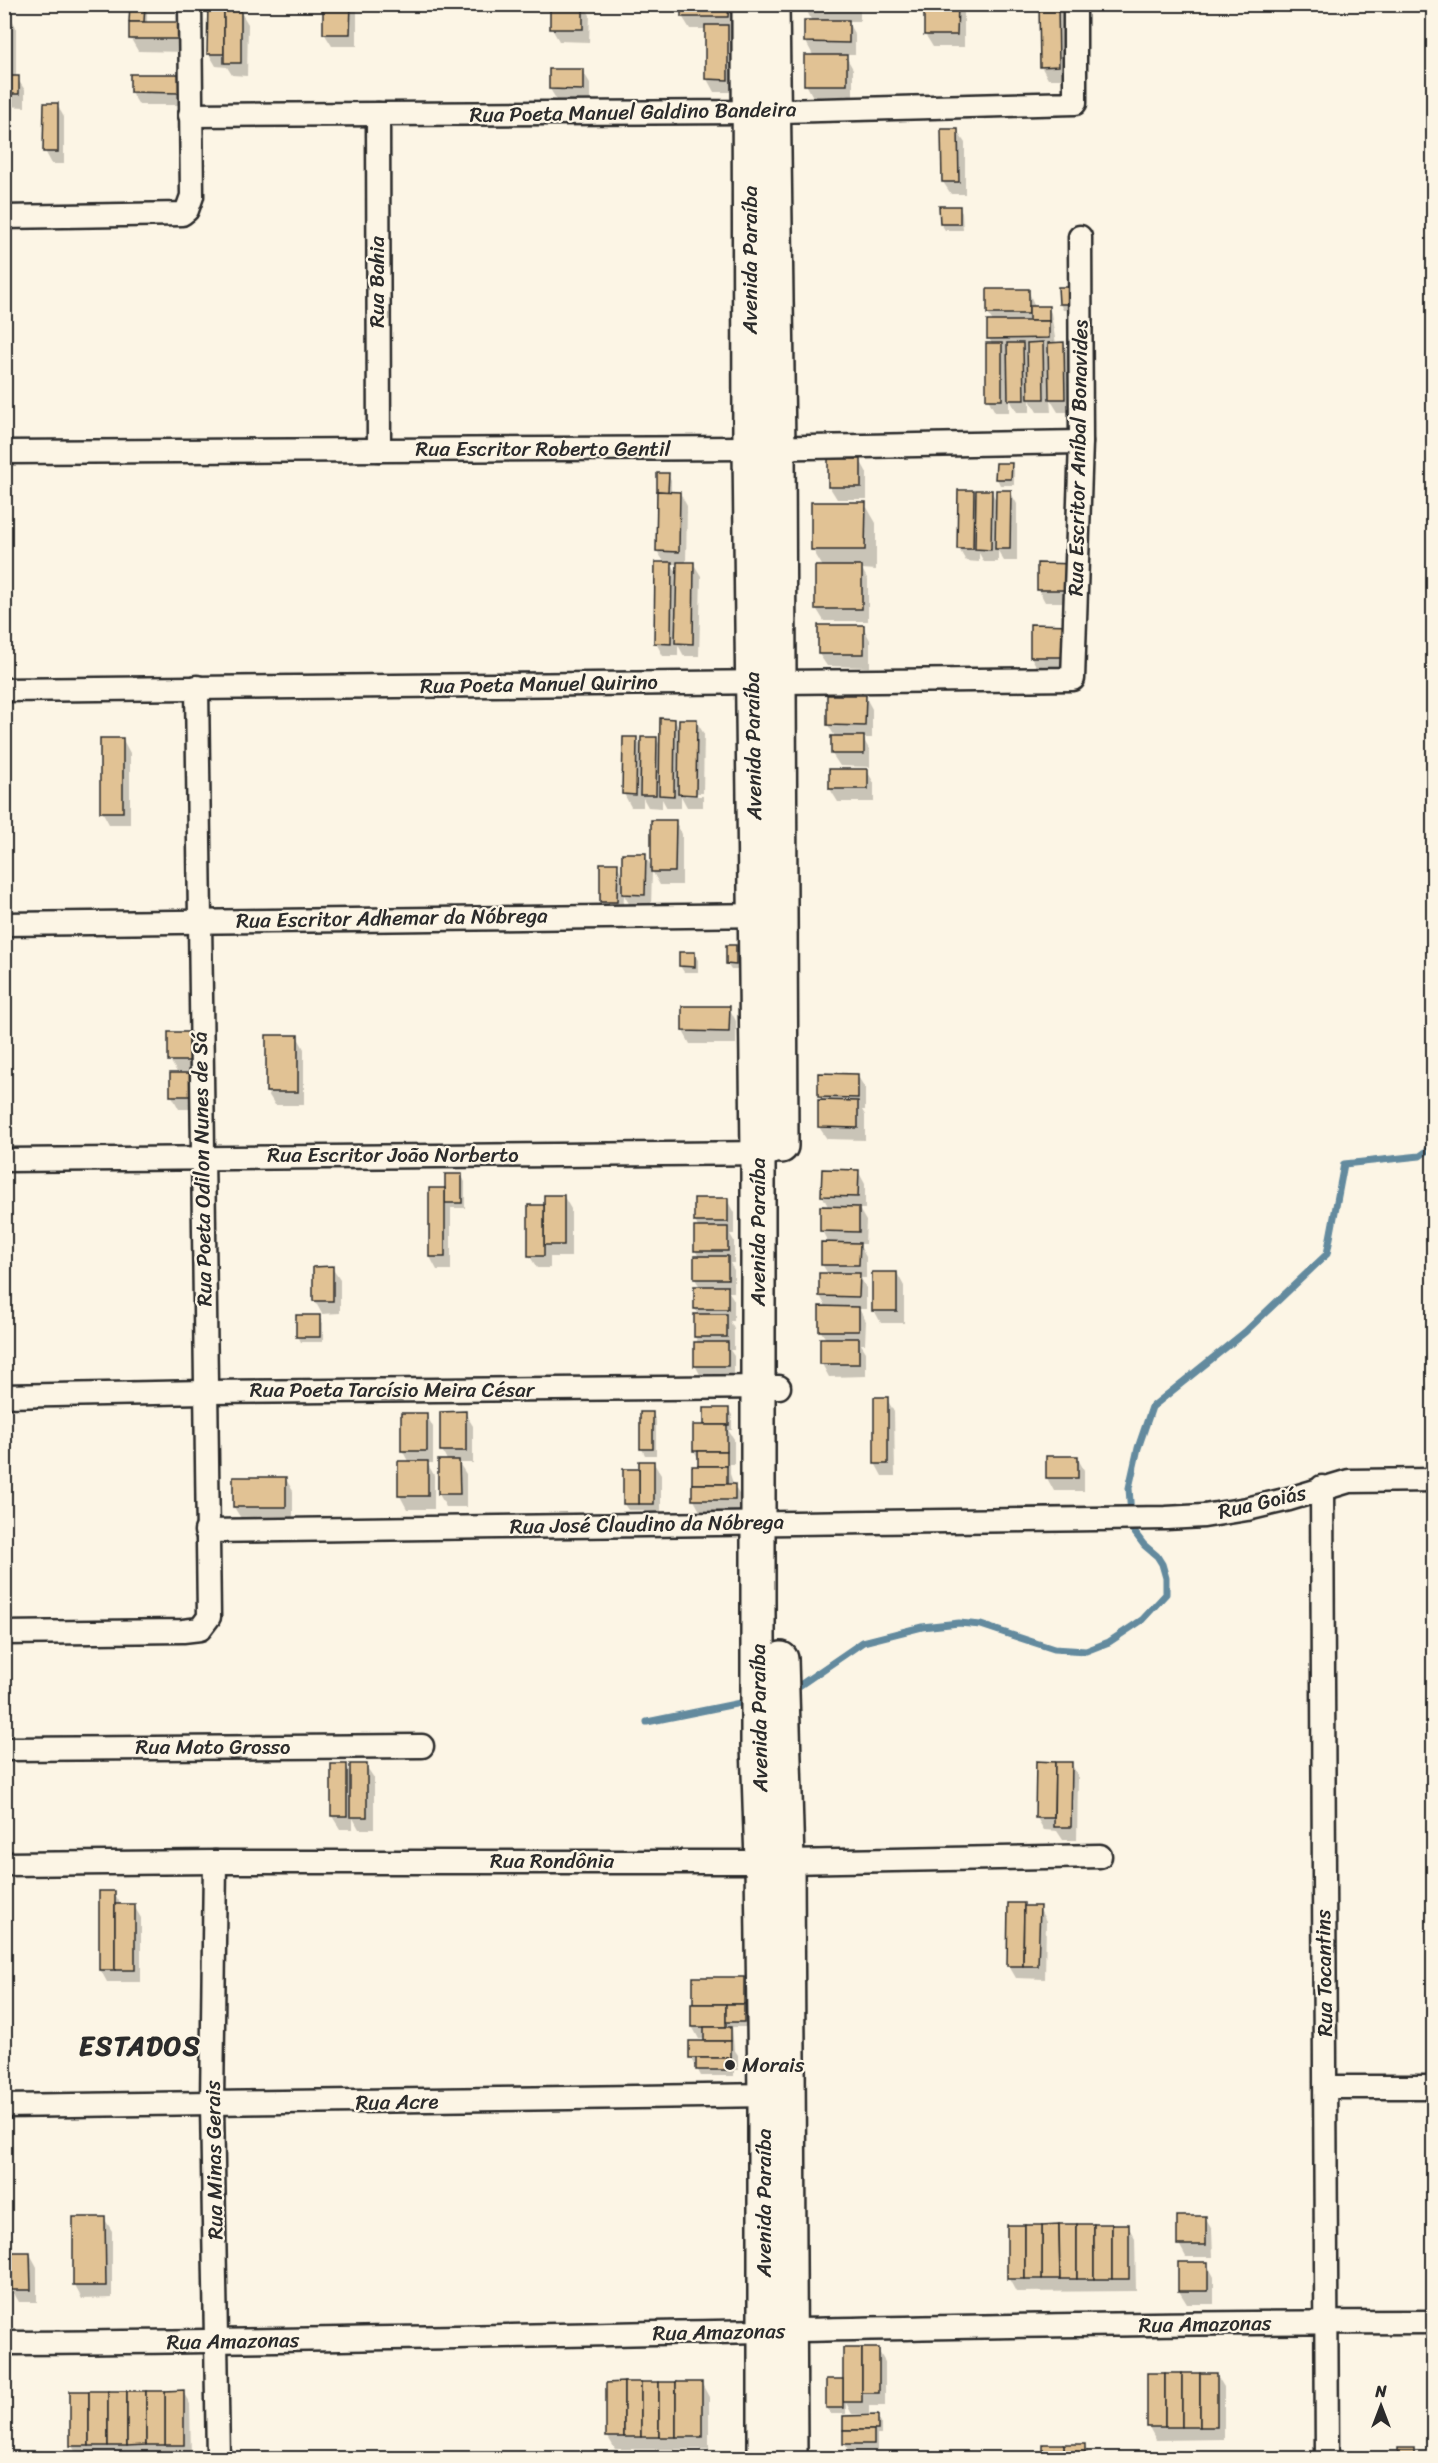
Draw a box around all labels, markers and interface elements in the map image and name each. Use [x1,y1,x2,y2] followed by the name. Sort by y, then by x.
[469,90,797,134] street label: Rua Poeta Manuel Galdino Bandeira
[731,185,769,335] street label: Avenida Paraíba
[358,236,396,328] street label: Rua Bahia
[1057,319,1099,597] street label: Rua Escritor Aníbal Bonavides
[415,430,672,468] street label: Rua Escritor Roberto Gentil
[420,663,658,705] street label: Rua Poeta Manuel Quirino
[733,671,773,822] street label: Avenida Paraíba
[236,896,549,940] street label: Rua Escritor Adhemar da Nóbrega
[181,1031,223,1307] street label: Rua Poeta Odilon Nunes de Sá
[267,1136,519,1174] street label: Rua Escritor João Norberto
[739,1157,777,1307] street label: Avenida Paraíba
[250,1371,536,1409] street label: Rua Poeta Tarcísio Meira César
[1214,1473,1310,1531] street label: Rua Goiás
[510,1503,785,1545] street label: Rua José Claudino da Nóbrega
[739,1643,779,1794] street label: Avenida Paraíba
[136,1728,290,1766] street label: Rua Mato Grosso
[490,1842,614,1880] street label: Rua Rondônia
[1304,1909,1344,2037] street label: Rua Tocantins
[79,2022,201,2070] district label: ESTADOS
[742,2046,805,2084] place label: Morais
[723,2058,737,2072] marker: Morais
[194,2080,234,2240] street label: Rua Minas Gerais
[355,2082,439,2122] street label: Rua Acre
[745,2128,783,2278] street label: Avenida Paraíba
[1138,2304,1272,2344] street label: Rua Amazonas
[652,2312,786,2352] street label: Rua Amazonas
[166,2321,300,2361] street label: Rua Amazonas
[1351,2376,1411,2436] north arrow
[1374,2377,1387,2406] text: N

